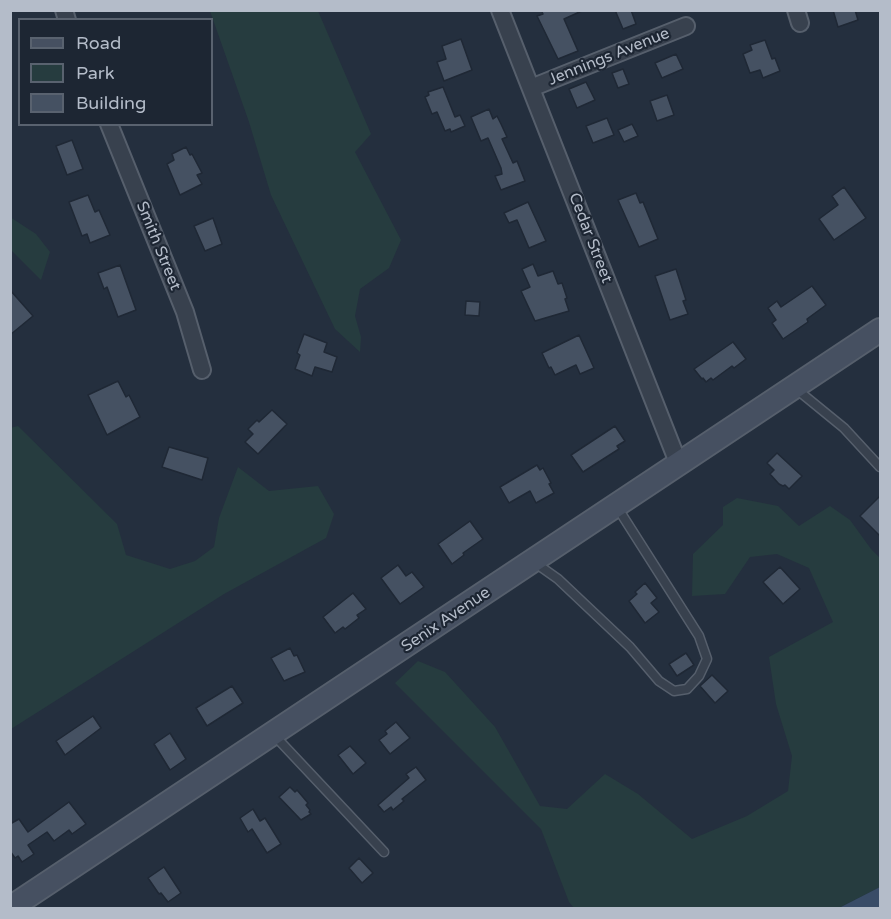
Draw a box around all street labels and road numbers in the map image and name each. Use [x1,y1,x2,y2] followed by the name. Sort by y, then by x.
[546,24,672,90] street label: Jennings Avenue
[564,190,616,286] street label: Cedar Street
[131,199,185,293] street label: Smith Street
[398,583,494,657] street label: Senix Avenue

